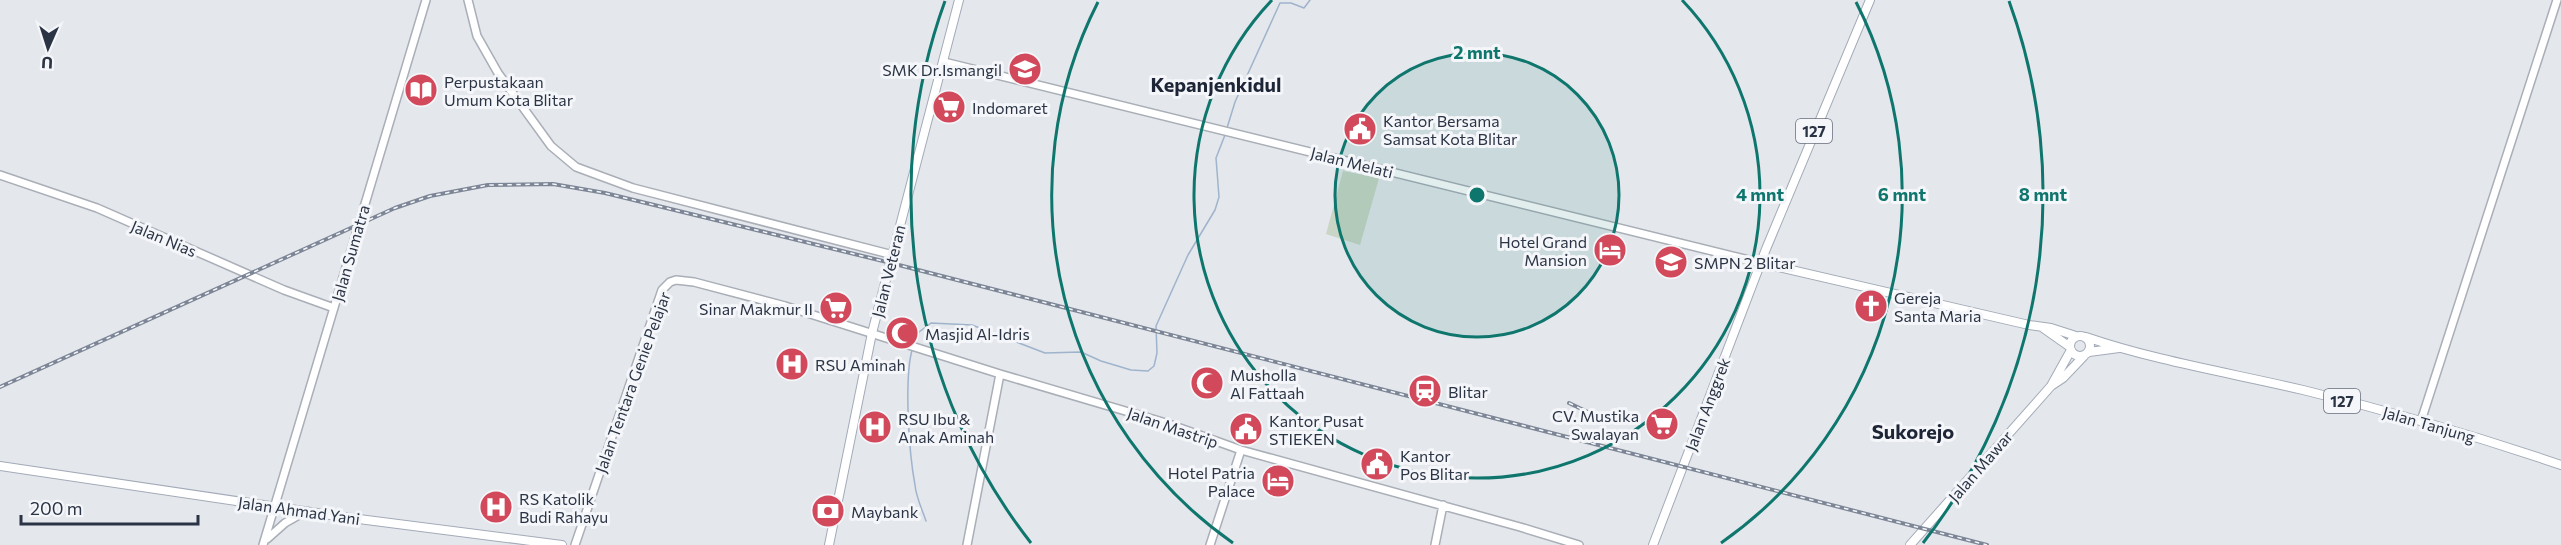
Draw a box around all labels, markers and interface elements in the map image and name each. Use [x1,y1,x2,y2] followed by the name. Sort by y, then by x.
[18,18,78,78] north arrow
[1453,41,1501,63] text: 2 mnt
[1007,51,1043,87] school or university icon: SMK Dr.Ismangil
[41,54,54,73] text: U
[882,60,1002,79] place label: SMK Dr.Ismangil
[403,72,439,108] library icon: Perpustakaan Umum Kota Blitar
[444,72,574,109] place label: Perpustakaan Umum Kota Blitar
[1151,72,1281,96] district label: Kepanjenkidul
[931,89,967,125] supermarket icon: Indomaret
[972,98,1048,117] place label: Indomaret
[1342,111,1378,147] public building icon: Kantor Bersama Samsat Kota Blitar
[1383,111,1518,148] place label: Kantor Bersama Samsat Kota Blitar
[1796,119,1832,143] road number: 127
[1309,143,1395,181] street label: Jalan Melati
[1736,183,1784,205] text: 4 mnt
[1878,183,1927,205] text: 6 mnt
[2019,183,2068,205] text: 8 mnt
[1467,185,1487,205] centre of rings
[327,203,373,303] street label: Jalan Sumatra
[128,216,200,260] street label: Jalan Nias
[867,223,909,319] street label: Jalan Veteran
[1499,232,1587,269] place label: Hotel Grand Mansion
[1592,232,1628,268] hotel icon: Hotel Grand Mansion
[1653,244,1689,280] school or university icon: SMPN 2 Blitar
[1694,253,1796,272] place label: SMPN 2 Blitar
[590,288,674,475] street label: Jalan Tentara Genie Pelajar
[1853,288,1889,324] church icon: Gereja Santa Maria
[1894,288,1981,325] place label: Gereja Santa Maria
[818,290,854,326] supermarket icon: Sinar Makmur II
[699,299,813,318] place label: Sinar Makmur II
[884,315,920,351] mosque icon: Masjid Al-Idris
[925,324,1030,343] place label: Masjid Al-Idris
[774,346,810,382] hospital icon: RSU Aminah
[1680,354,1734,453] street label: Jalan Anggrek
[815,355,906,374] place label: RSU Aminah
[1189,365,1225,401] mosque icon: Musholla Al Fattaah
[1230,365,1304,402] place label: Musholla Al Fattaah
[1407,373,1443,409] station icon: Blitar
[1448,382,1488,401] place label: Blitar
[2324,389,2360,413] road number: 127
[2381,402,2478,446] street label: Jalan Tanjung
[1125,403,1221,451] street label: Jalan Mastrip
[1552,406,1639,443] place label: CV. Mustika Swalayan
[1644,406,1680,442] supermarket icon: CV. Mustika Swalayan
[857,409,893,445] hospital icon: RSU Ibu & Anak Aminah
[898,409,994,446] place label: RSU Ibu & Anak Aminah
[1228,411,1264,447] public building icon: Kantor Pusat STIEKEN
[1269,411,1364,448] place label: Kantor Pusat STIEKEN
[1872,419,1954,443] district label: Sukorejo
[1944,426,2017,506] street label: Jalan Mawar
[1359,446,1395,482] public building icon: Kantor Pos Blitar
[1400,446,1470,483] place label: Kantor Pos Blitar
[1168,463,1255,500] place label: Hotel Patria Palace
[1260,463,1296,499] hotel icon: Hotel Patria Palace
[21,488,198,526] scale bar
[478,489,514,525] hospital icon: RS Katolik Budi Rahayu
[519,489,608,526] place label: RS Katolik Budi Rahayu
[237,492,361,528] street label: Jalan Ahmad Yani
[810,493,846,529] bank icon: Maybank
[30,497,83,519] text: 200 m
[851,502,919,521] place label: Maybank

